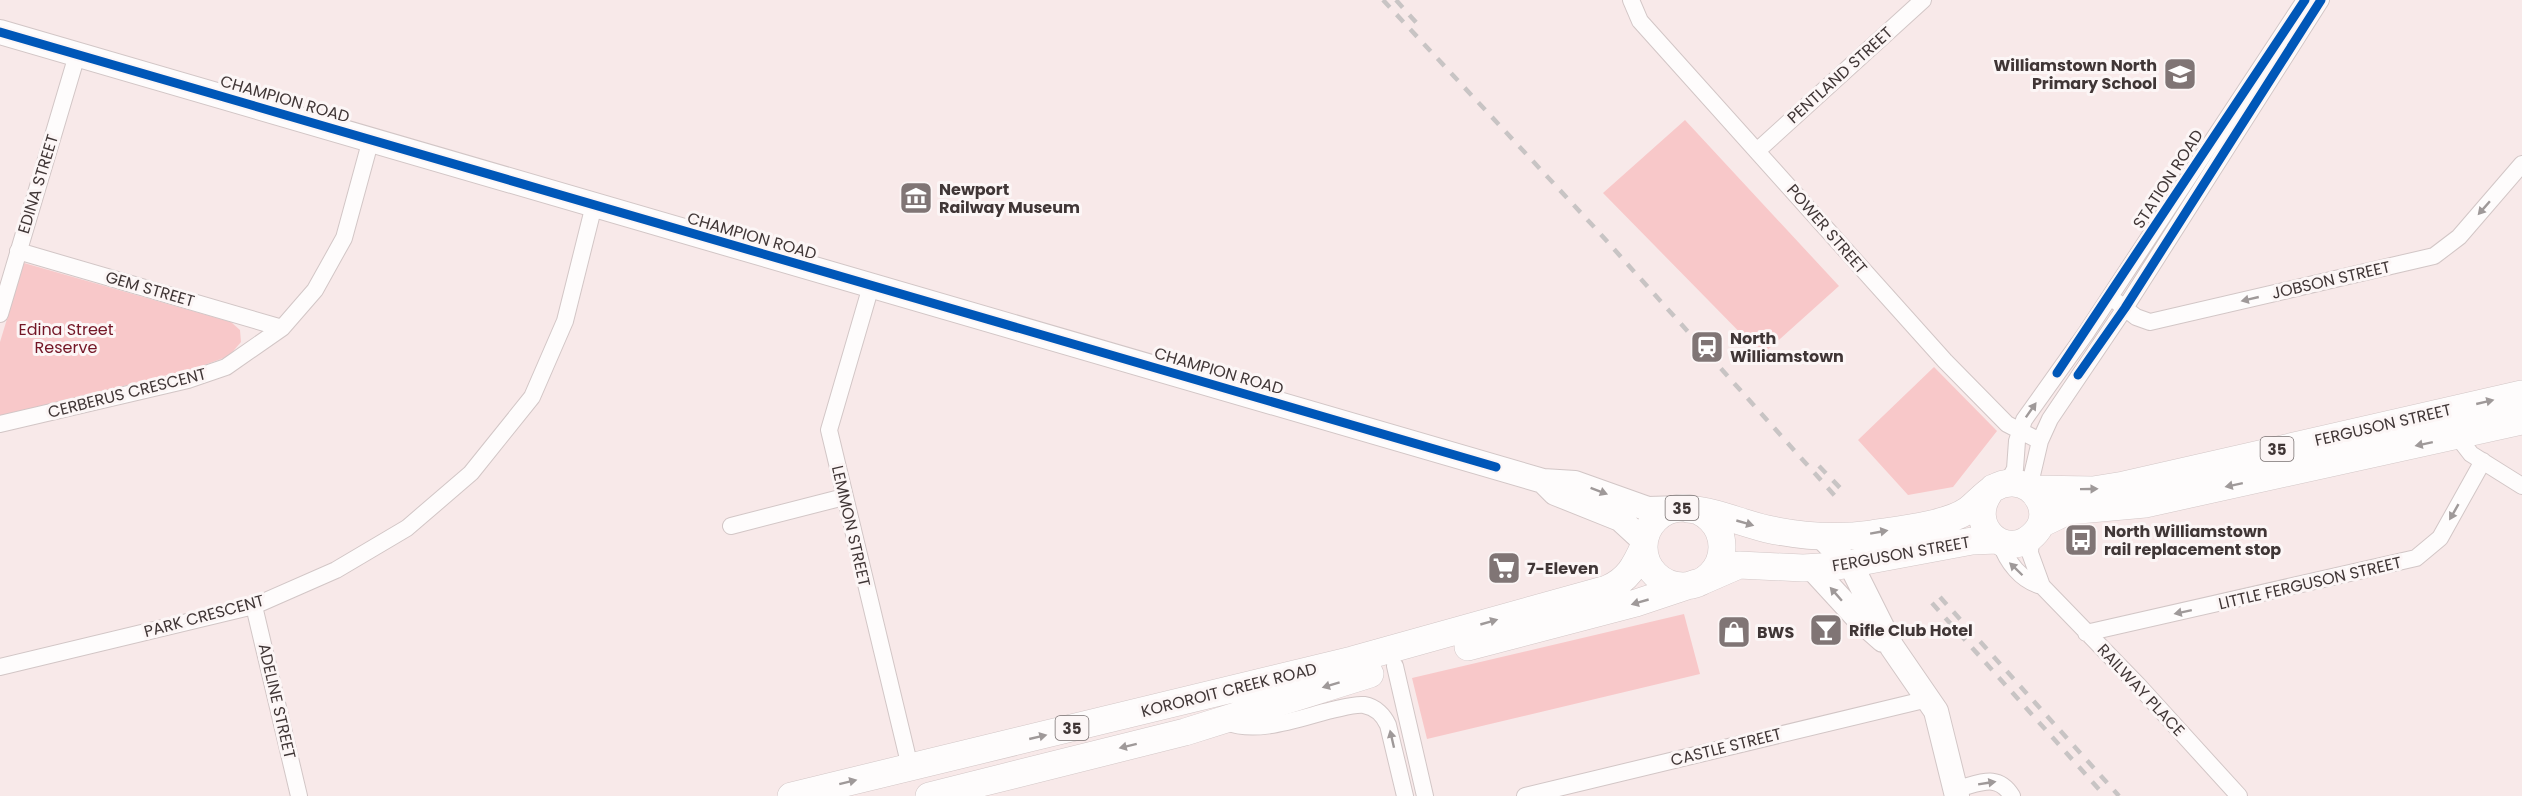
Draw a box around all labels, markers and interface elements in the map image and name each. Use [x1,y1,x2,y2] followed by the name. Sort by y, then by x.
[1782,21,1898,129] street label: PENTLAND STREET
[1993,54,2157,95] place label: Williamstown North Primary School
[2162,56,2198,92] school or university icon: Williamstown North Primary School
[218,70,352,128] street label: CHAMPION ROAD
[2127,125,2209,233] street label: STATION ROAD
[12,131,64,236] street label: EDINA STREET
[939,178,1080,219] place label: Newport Railway Museum
[1781,179,1873,279] street label: POWER STREET
[898,180,934,216] museum icon: Newport Railway Museum
[2478,200,2491,215] one-way arrow
[685,207,819,265] street label: CHAMPION ROAD
[2269,255,2393,305] street label: JOBSON STREET
[103,265,197,313] street label: GEM STREET
[2241,294,2260,304] one-way arrow
[18,318,114,359] park label: Edina Street Reserve
[1730,327,1844,368] place label: North Williamstown
[1689,329,1725,365] station icon: North Williamstown
[1152,342,1286,400] street label: CHAMPION ROAD
[45,362,209,424] street label: CERBERUS CRESCENT
[2475,397,2494,406] one-way arrow
[2312,398,2454,452] street label: FERGUSON STREET
[2025,402,2037,418] one-way arrow
[2260,437,2294,461] road number: 35
[2415,439,2433,449] one-way arrow
[826,463,876,589] street label: LEMMON STREET
[2224,481,2243,491] one-way arrow
[2080,484,2099,494] one-way arrow
[1591,487,1609,497] one-way arrow
[1666,496,1698,520] road number: 35
[2449,504,2460,520] one-way arrow
[1736,519,1754,528] one-way arrow
[2104,520,2281,561] place label: North Williamstown rail replacement stop
[2063,522,2099,558] bus stop icon: North Williamstown rail replacement stop
[1870,527,1889,536] one-way arrow
[1830,530,1972,577] street label: FERGUSON STREET
[1486,550,1522,586] supermarket icon: 7-Eleven
[2216,551,2404,615] street label: LITTLE FERGUSON STREET
[1527,557,1599,580] place label: 7-Eleven
[2009,563,2024,576] one-way arrow
[1829,586,1843,601] one-way arrow
[141,589,267,643] street label: PARK CRESCENT
[1631,598,1649,607] one-way arrow
[2174,607,2193,617] one-way arrow
[1808,612,1844,648] bar icon: Rifle Club Hotel
[1716,614,1752,650] shop icon: BWS
[1481,617,1499,626] one-way arrow
[1849,619,1973,642] place label: Rifle Club Hotel
[1757,621,1794,644] place label: BWS
[2092,639,2190,741] street label: RAILWAY PLACE
[253,641,302,761] street label: ADELINE STREET
[1139,657,1319,723] street label: KOROROIT CREEK ROAD
[1321,681,1339,691] one-way arrow
[1056,716,1088,740] road number: 35
[1668,722,1784,772] street label: CASTLE STREET
[1386,730,1396,748] one-way arrow
[1028,731,1047,741] one-way arrow
[1119,742,1138,752] one-way arrow
[839,777,857,787] one-way arrow
[1978,778,1997,787] one-way arrow

